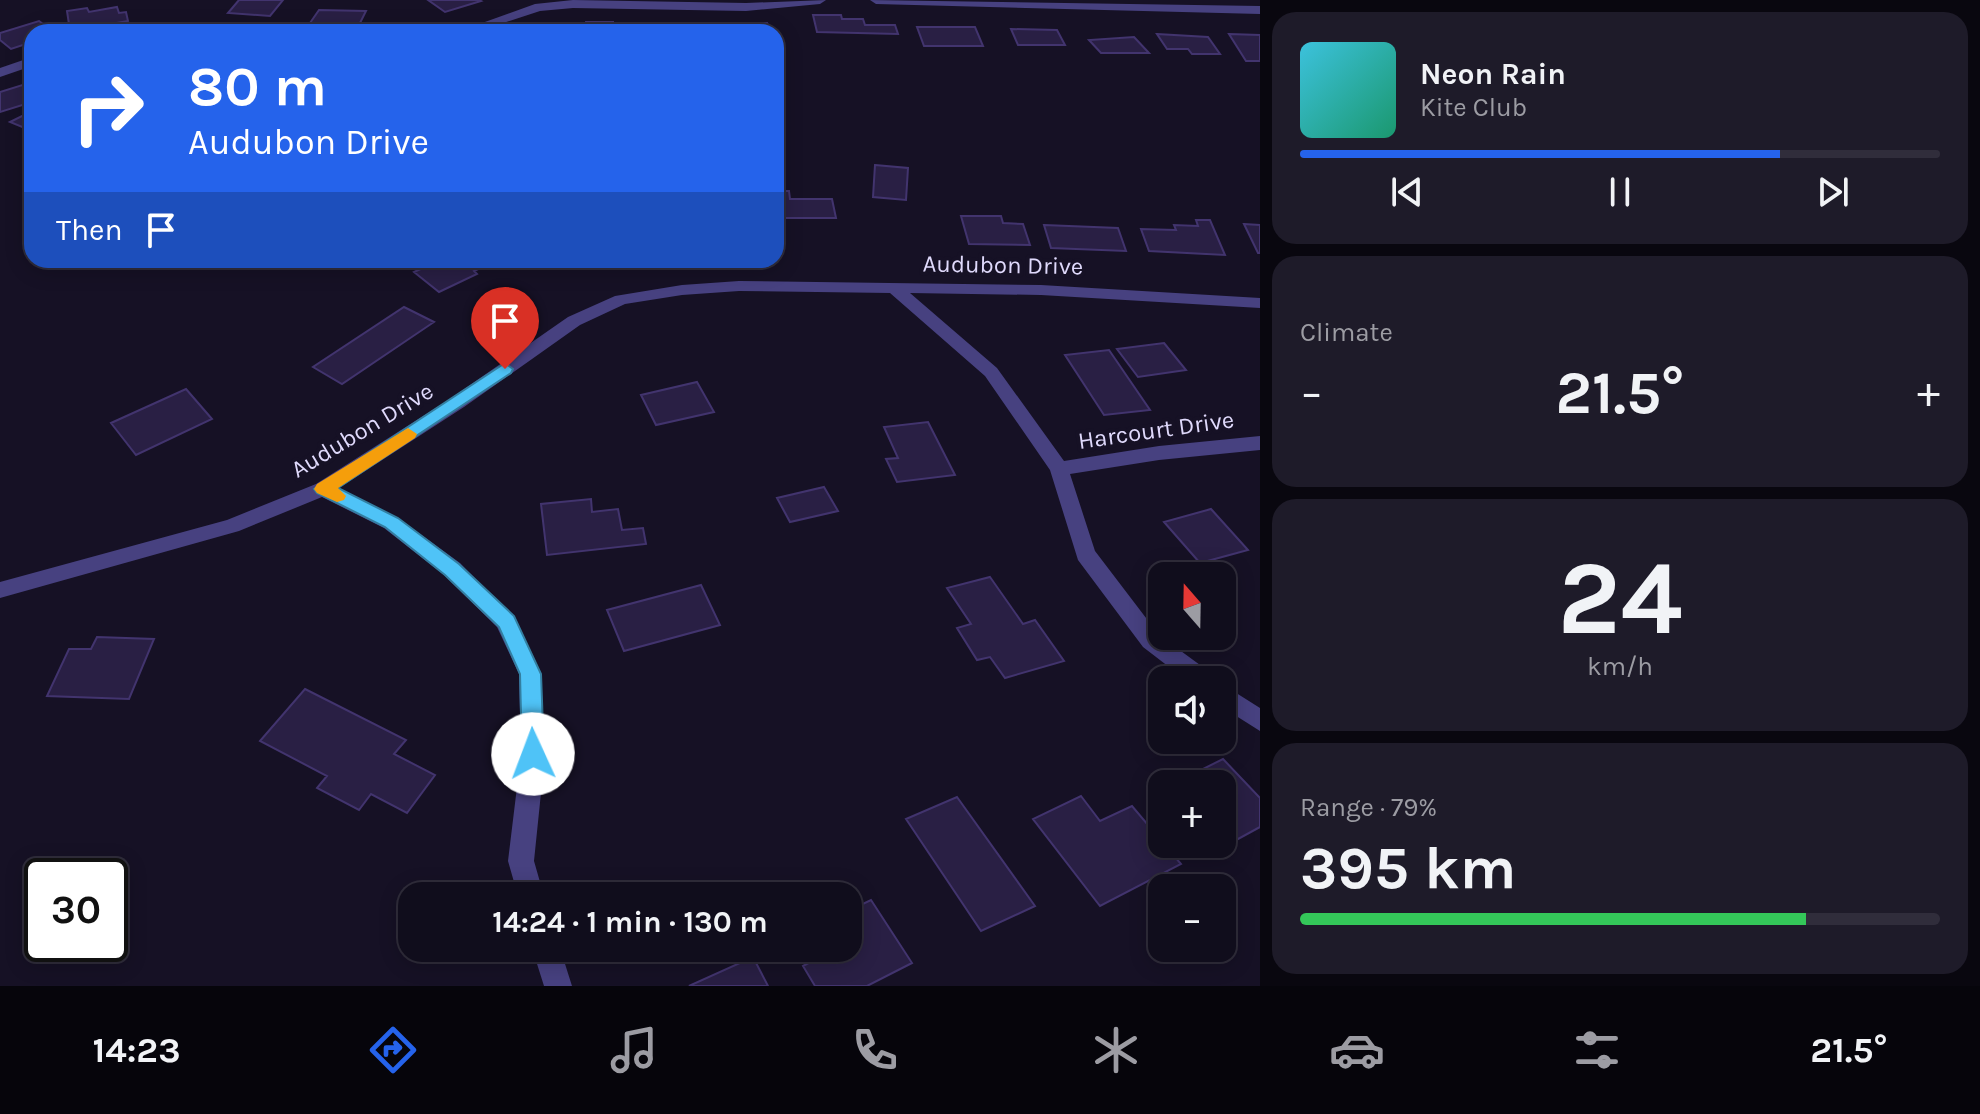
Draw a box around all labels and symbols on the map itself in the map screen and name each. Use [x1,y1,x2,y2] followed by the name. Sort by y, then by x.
[922,250,1084,280] street label: Audubon Drive
[471,287,539,369] pin
[286,377,438,483] street label: Audubon Drive
[1076,405,1236,455] street label: Harcourt Drive
[1148,562,1236,650] north arrow
[491,712,575,796] position arrow
[24,858,128,962] speed limit sign: 30

